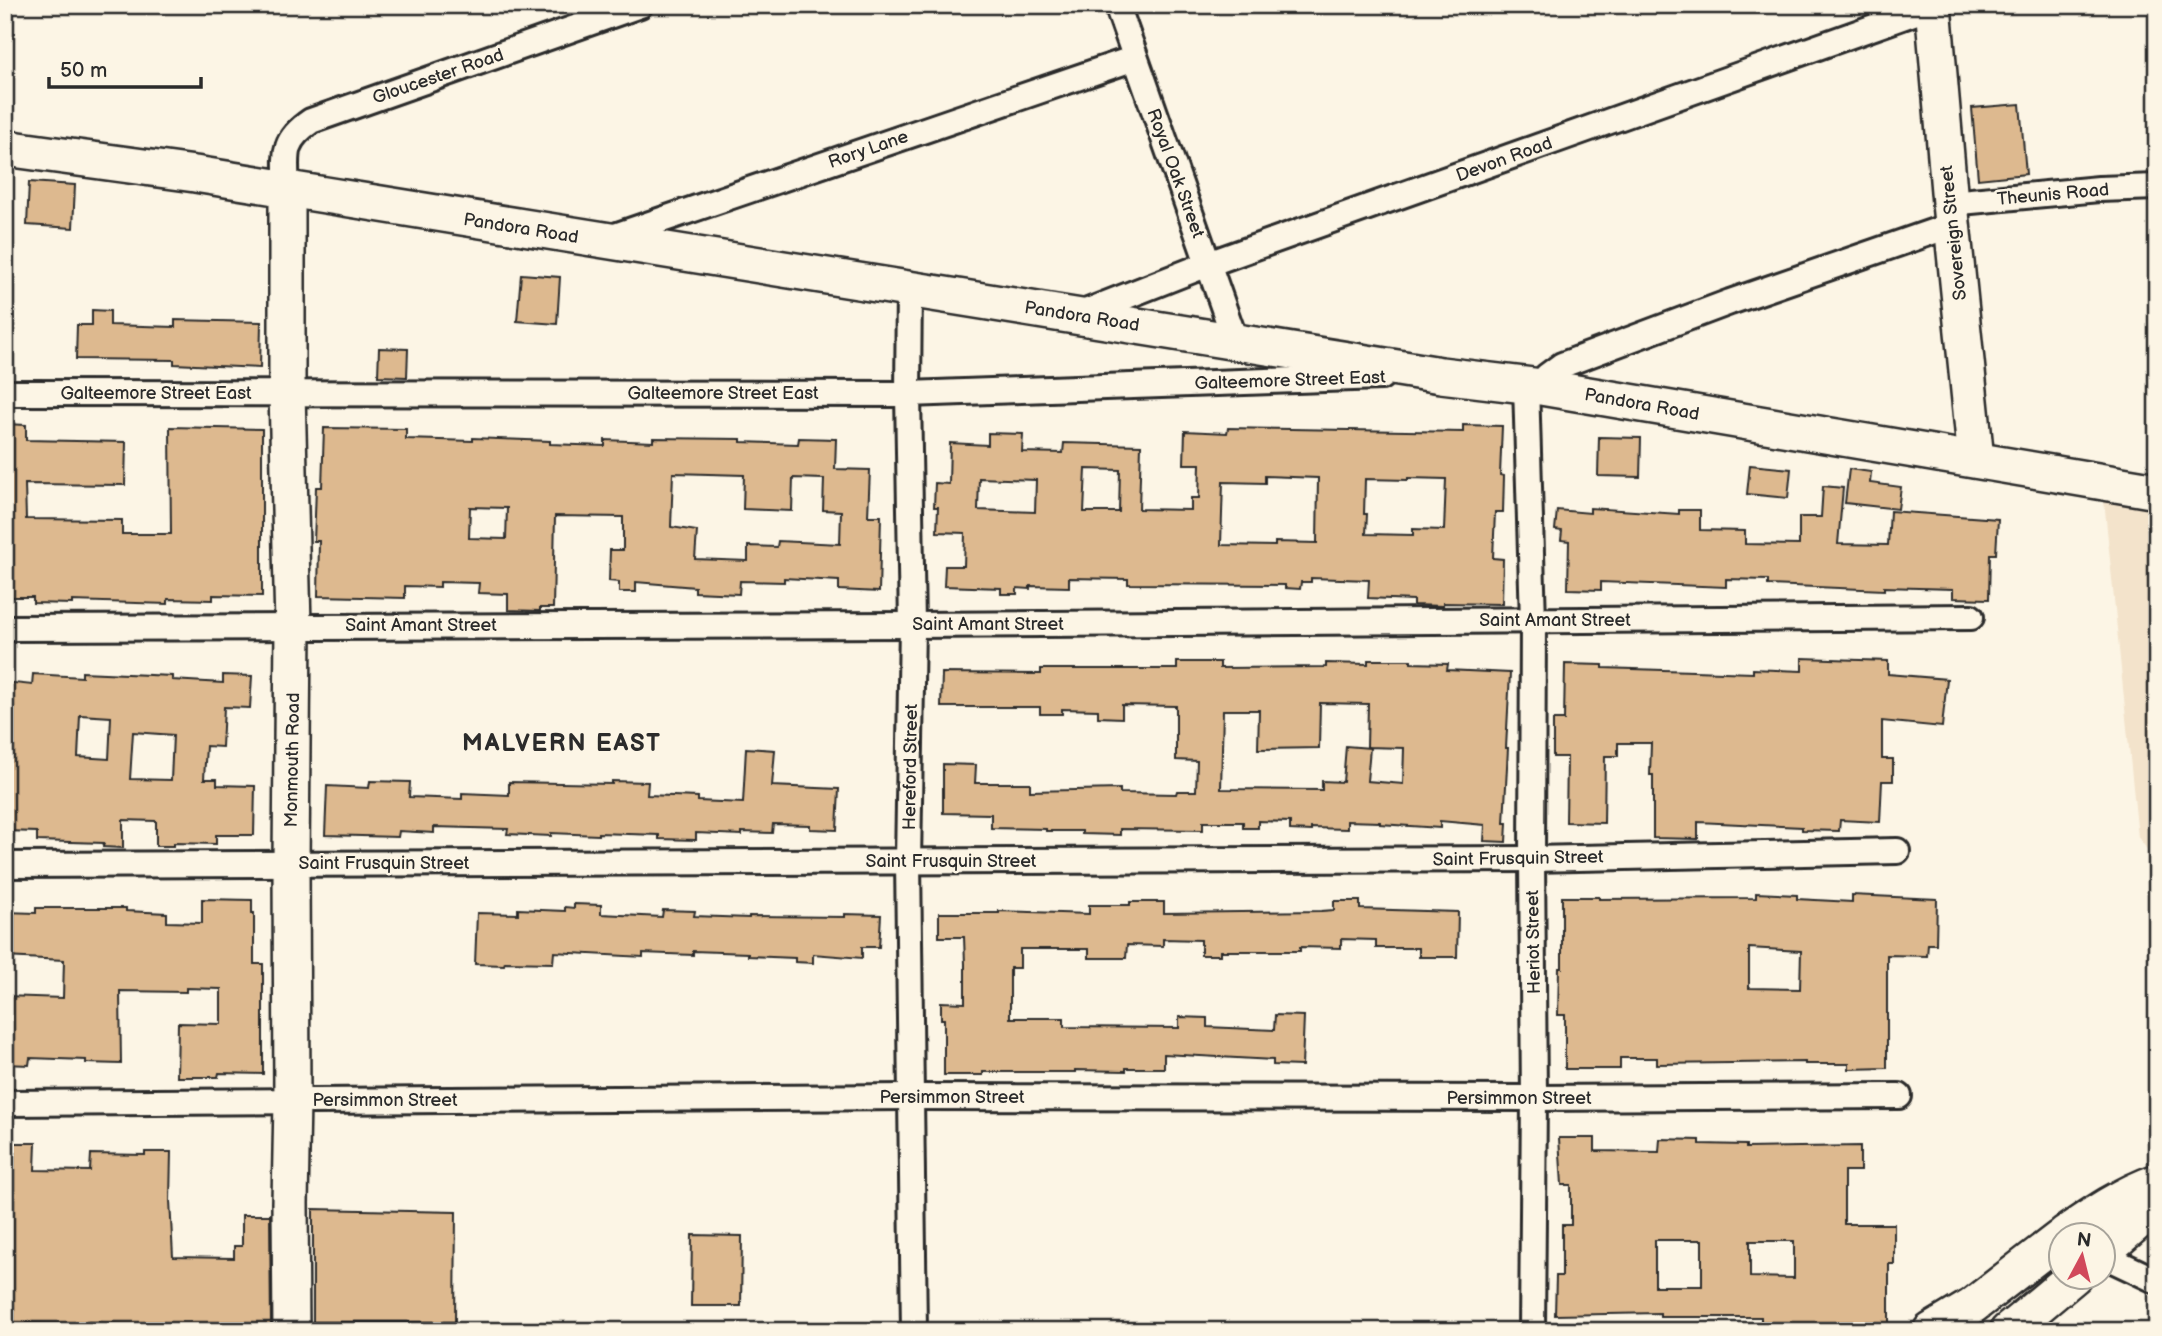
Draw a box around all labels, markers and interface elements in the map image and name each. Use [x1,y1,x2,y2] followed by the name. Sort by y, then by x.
[370,44,506,109] street label: Gloucester Road
[49,46,201,90] scale bar
[60,58,107,83] text: 50 m
[1142,106,1209,241] street label: Royal Oak Street
[825,126,911,173] street label: Rory Lane
[1453,132,1555,187] street label: Devon Road
[1936,164,1971,301] street label: Sovereign Street
[1996,179,2110,210] street label: Theunis Road
[462,209,580,248] street label: Pandora Road
[1023,297,1141,336] street label: Pandora Road
[1194,367,1386,394] street label: Galteemore Street East
[60,383,252,404] street label: Galteemore Street East
[627,383,819,404] street label: Galteemore Street East
[1583,384,1701,425] street label: Pandora Road
[1479,610,1631,631] street label: Saint Amant Street
[912,614,1064,635] street label: Saint Amant Street
[345,615,497,636] street label: Saint Amant Street
[281,692,304,828] street label: Monmouth Road
[899,703,922,830] street label: Hereford Street
[462,729,662,758] district label: MALVERN EAST
[1432,847,1604,870] street label: Saint Frusquin Street
[866,851,1037,872] street label: Saint Frusquin Street
[299,853,470,874] street label: Saint Frusquin Street
[1522,889,1545,994] street label: Heriot Street
[880,1087,1025,1108] street label: Persimmon Street
[1447,1088,1592,1109] street label: Persimmon Street
[313,1090,458,1111] street label: Persimmon Street
[2046,1220,2116,1290] north arrow
[2075,1228,2092,1253] text: N

